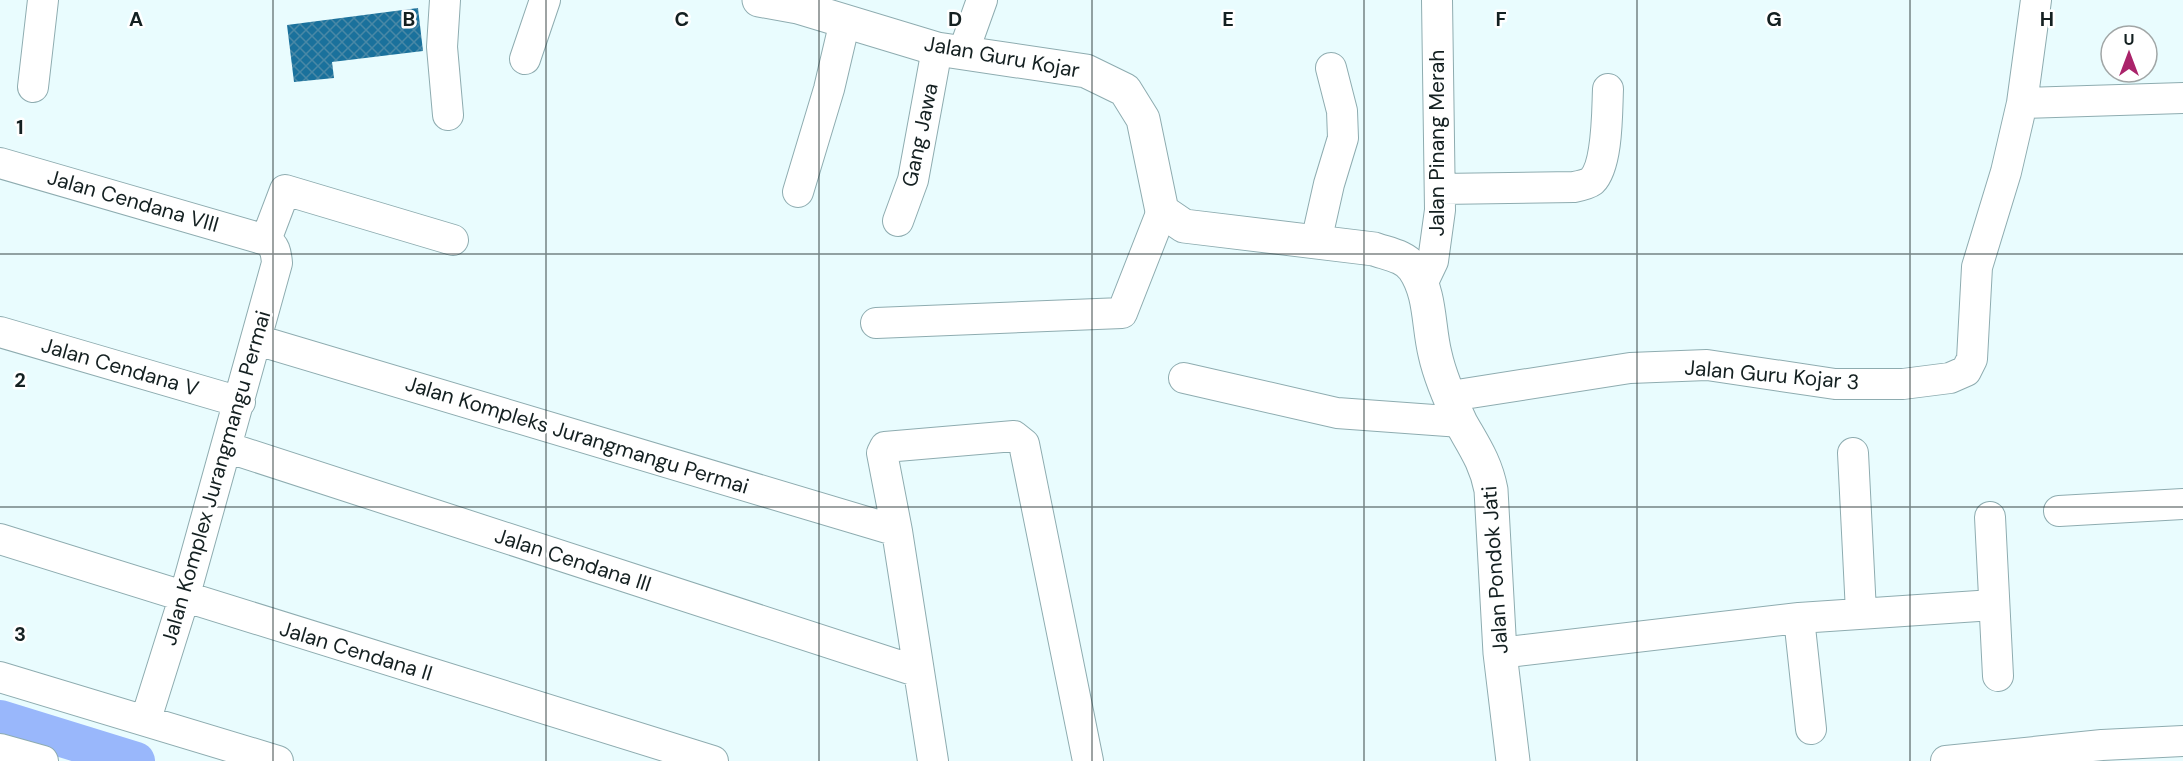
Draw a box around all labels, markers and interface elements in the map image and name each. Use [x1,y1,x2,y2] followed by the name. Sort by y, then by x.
[129,6,143,32] text: A
[403,6,415,32] text: B
[675,6,689,32] text: C
[948,6,962,32] text: D
[1222,6,1234,32] text: E
[1495,6,1507,32] text: F
[1766,6,1782,32] text: G
[2040,6,2054,32] text: H
[2099,24,2159,84] north arrow
[2124,29,2134,50] text: U
[922,30,1082,84] street label: Jalan Guru Kojar
[1423,50,1451,236] street label: Jalan Pinang Merah
[895,80,945,190] street label: Gang Jawa
[16,114,24,140] text: 1
[44,163,222,239] street label: Jalan Cendana VIII
[155,307,277,649] street label: Jalan Komplex Jurangmangu Permai
[38,331,202,403] street label: Jalan Cendana V
[1683,353,1861,397] street label: Jalan Guru Kojar 3
[14,367,26,393] text: 2
[402,369,752,501] street label: Jalan Kompleks Jurangmangu Permai
[1475,485,1515,655] street label: Jalan Pondok Jati
[491,521,655,599] street label: Jalan Cendana III
[276,614,436,688] street label: Jalan Cendana II
[14,621,26,647] text: 3

